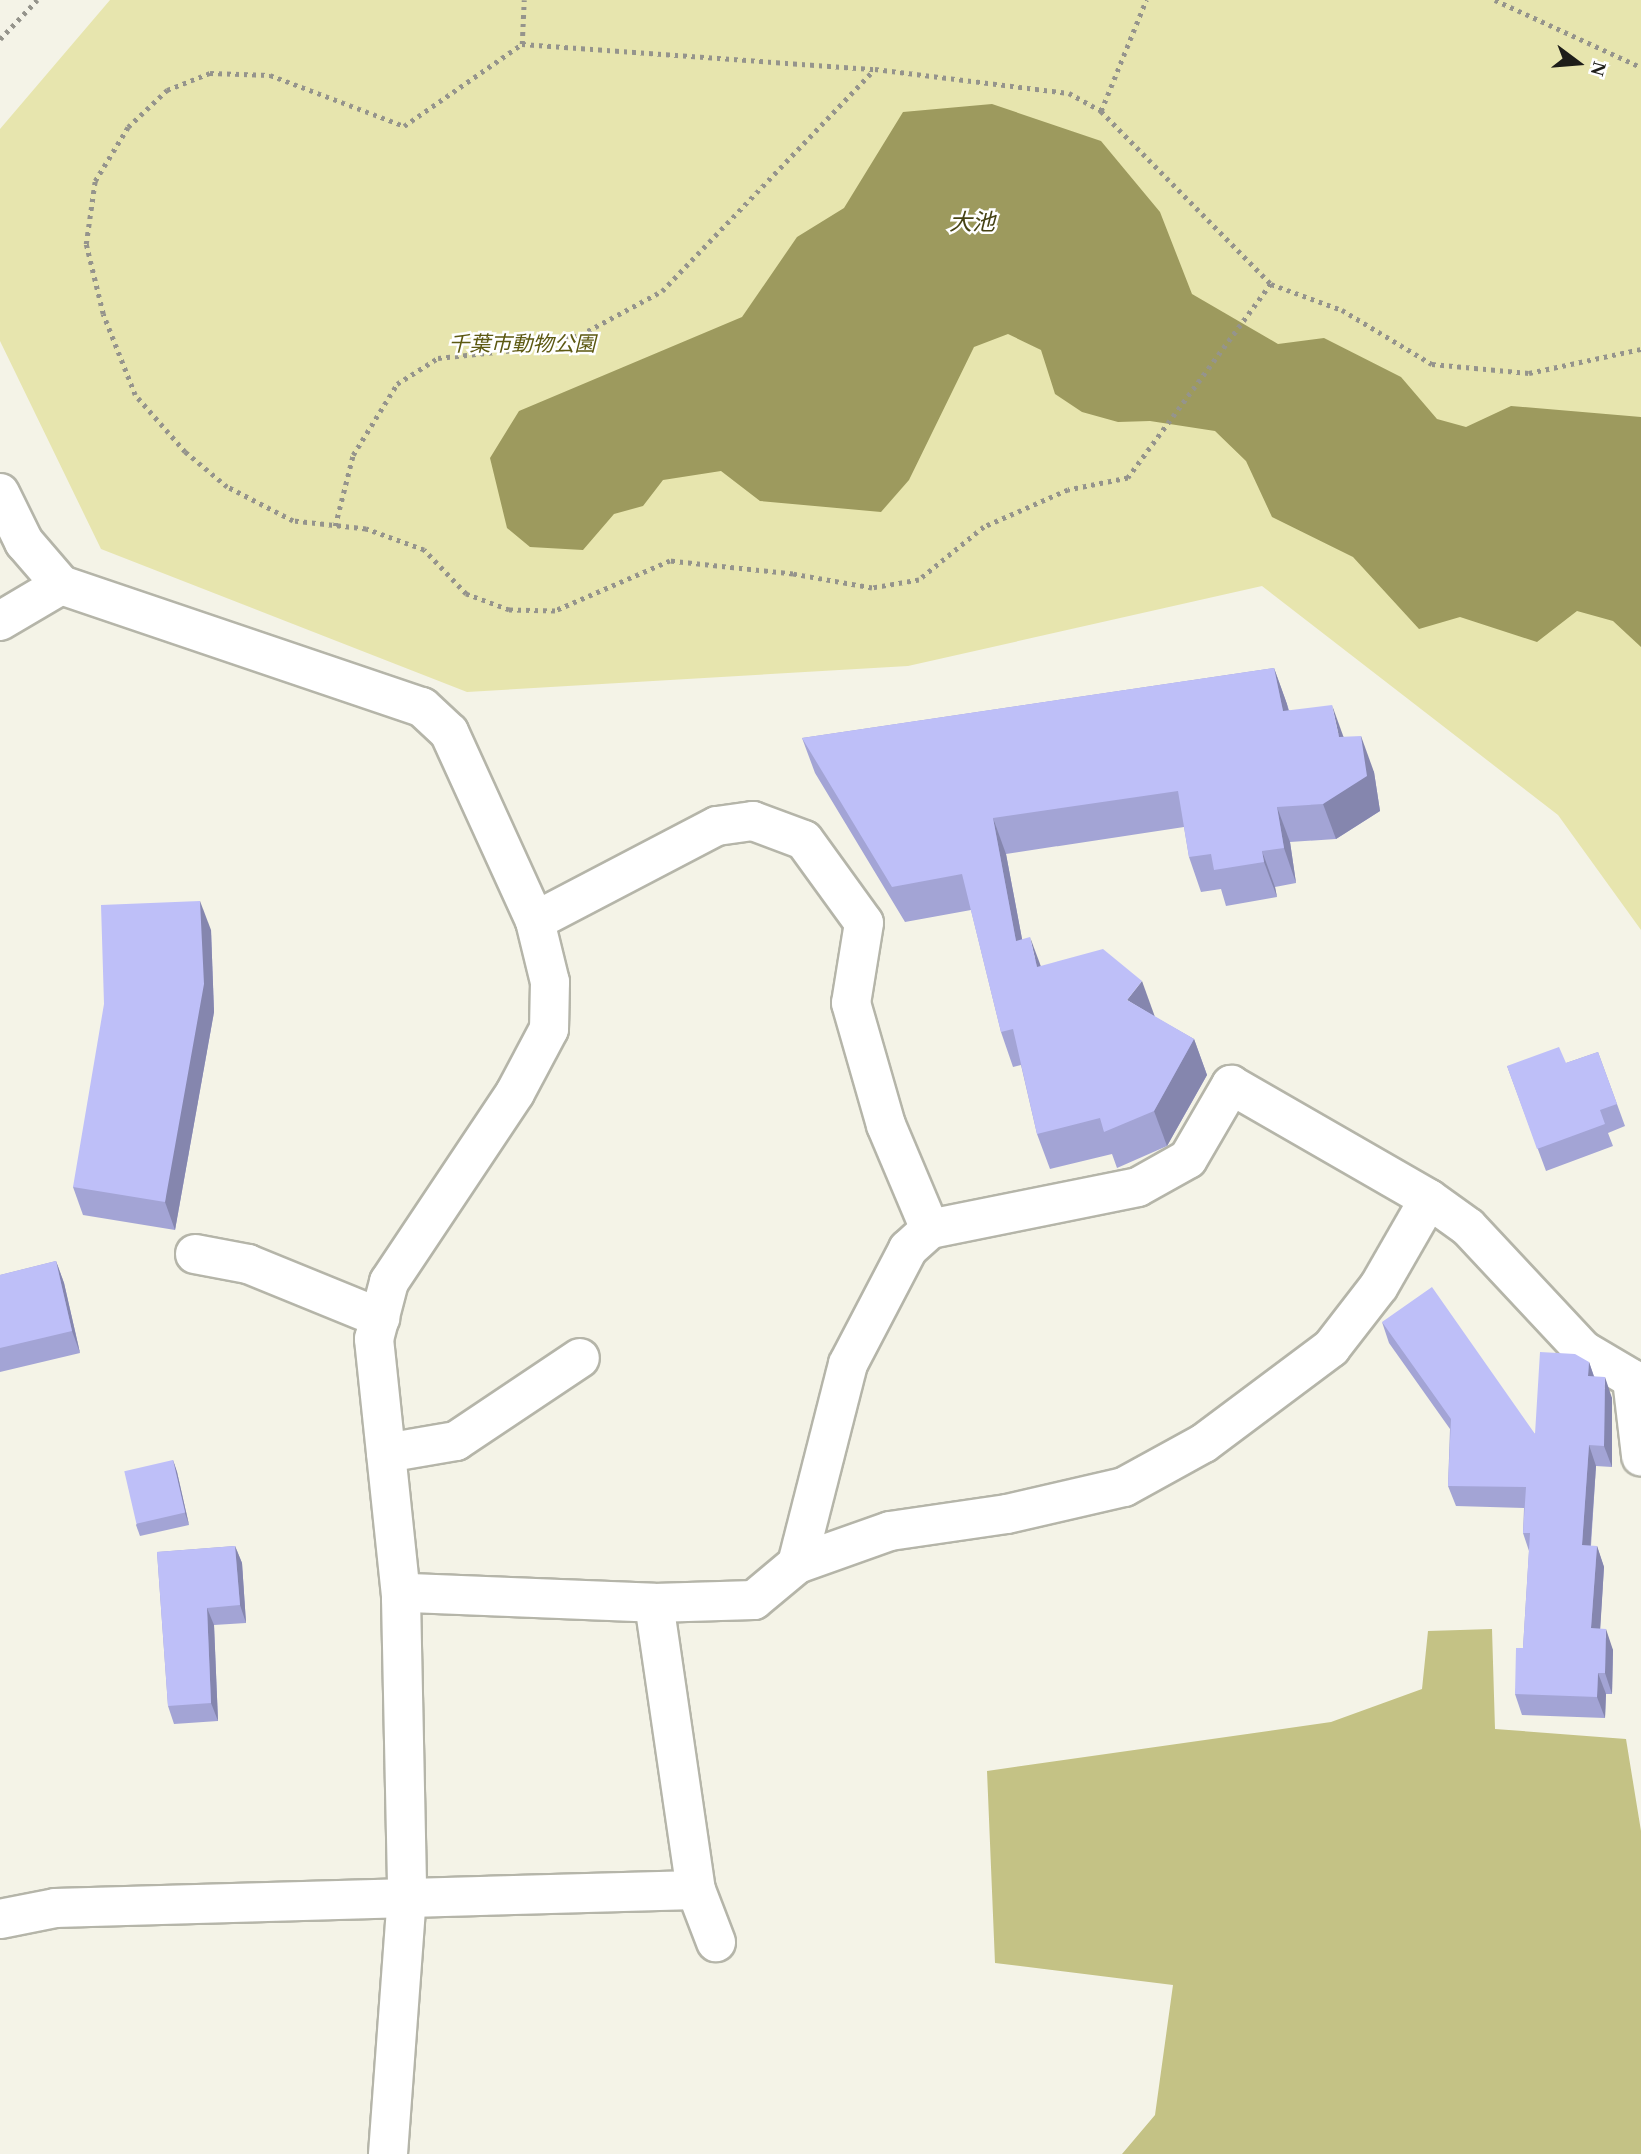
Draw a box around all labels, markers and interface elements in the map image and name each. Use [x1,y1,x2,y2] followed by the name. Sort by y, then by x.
[1543,28,1613,98] north arrow
[1587,59,1611,78] text: N
[949,209,995,237] water label: 大池
[449,331,595,357] park label: 千葉市動物公園

